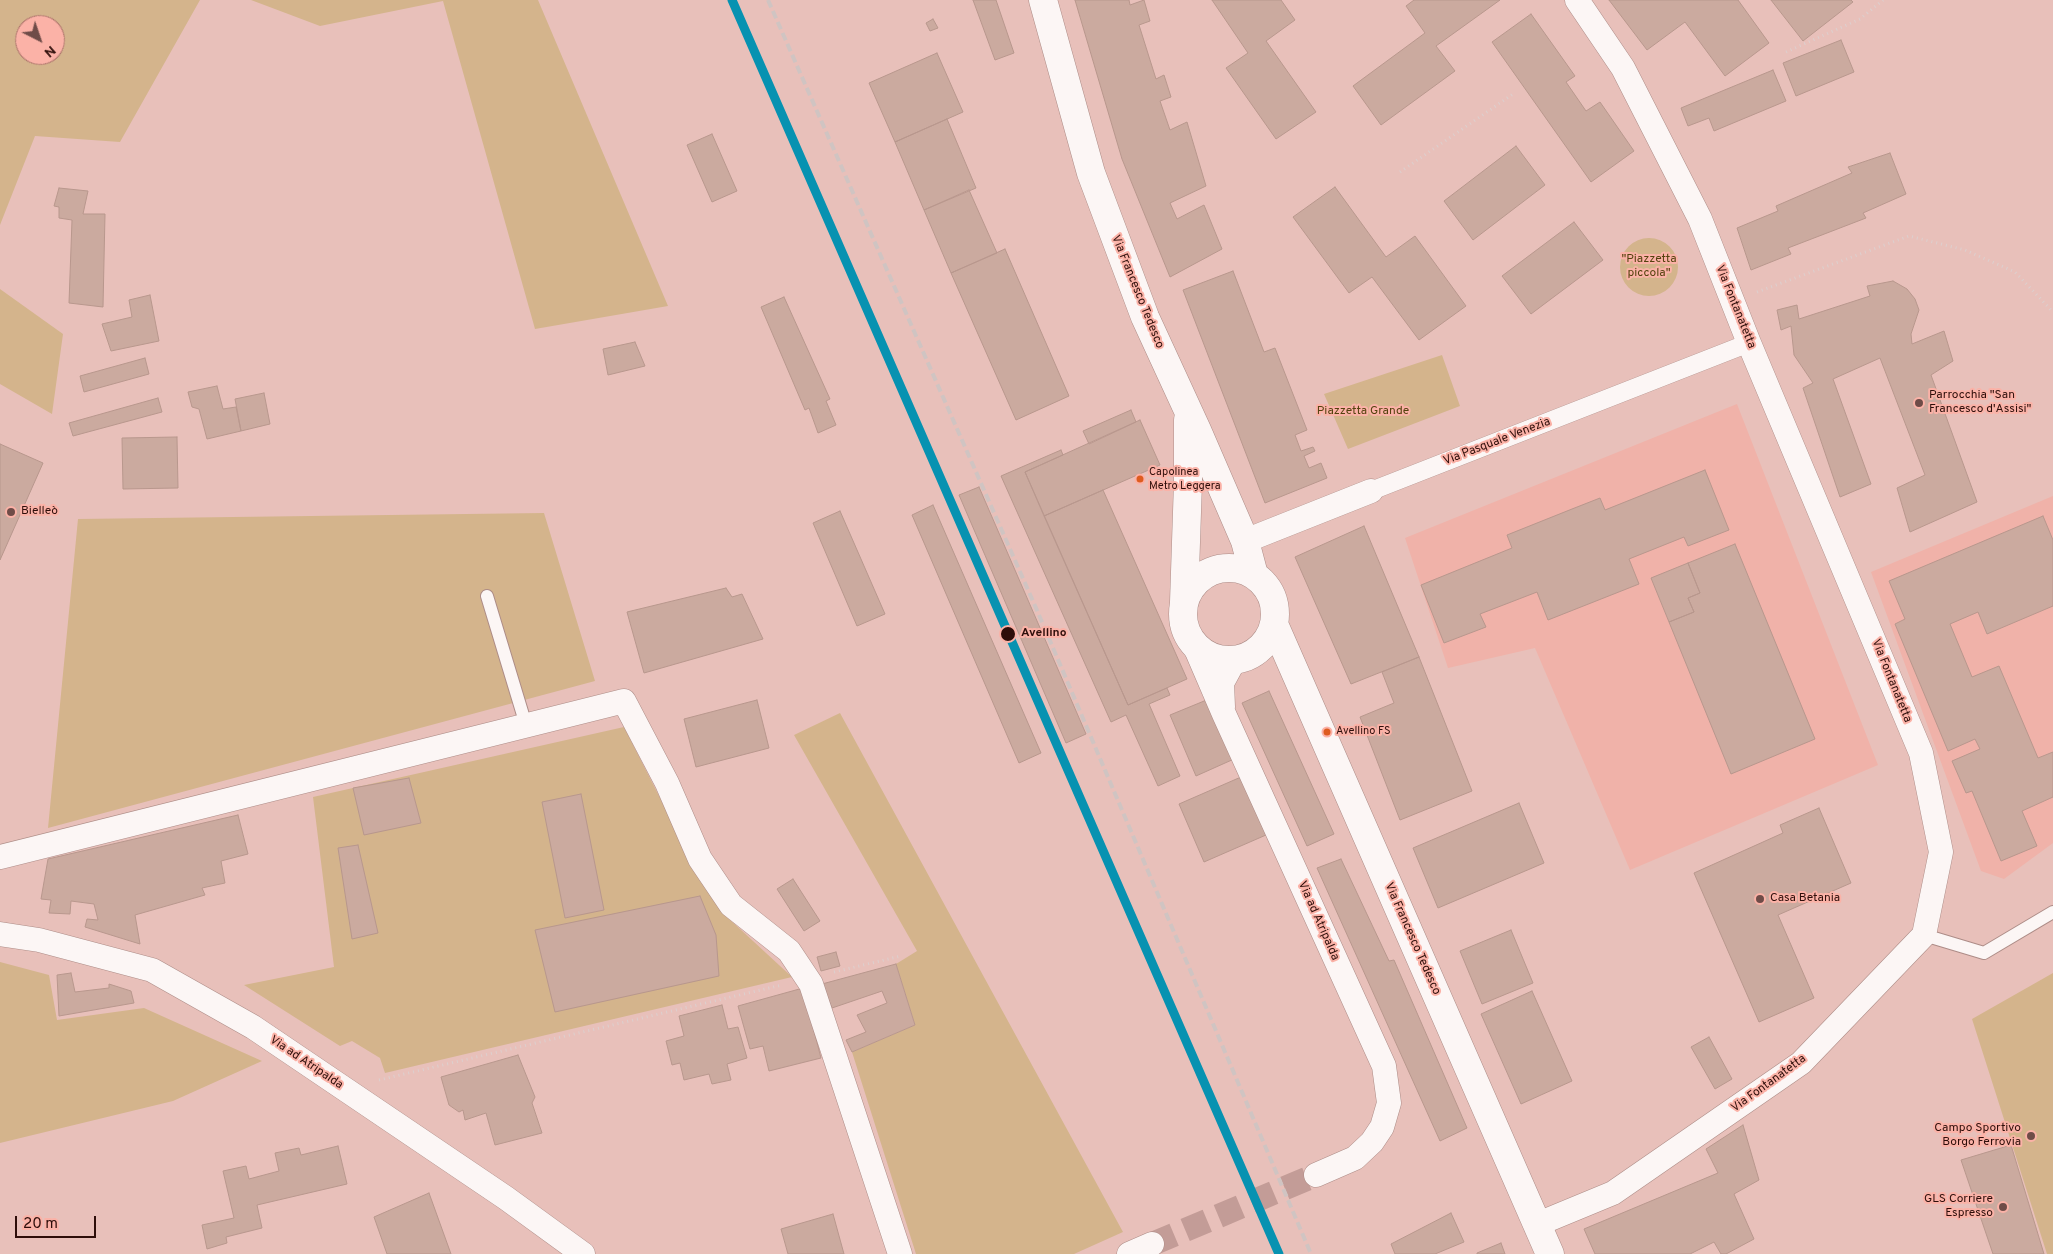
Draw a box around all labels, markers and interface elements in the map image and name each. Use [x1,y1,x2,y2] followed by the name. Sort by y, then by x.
[15,15,65,65] north arrow
[40,41,59,61] text: N
[1108,233,1166,351] street label: Via Francesco Tedesco
[1621,253,1677,281] park label: "Piazzetta piccola"
[1712,263,1758,351] street label: Via Fontanatetta
[1929,389,2031,417] place label: Parrocchia "San Francesco d'Assisi"
[1913,397,1925,409] marker: Parrocchia "San Francesco d'Assisi"
[1317,405,1409,419] park label: Piazzetta Grande
[1441,415,1553,469] street label: Via Pasquale Venezia
[1149,466,1221,492] place label: Capolinea Metro Leggera
[1135,474,1145,484] marker: Capolinea Metro Leggera
[21,505,58,519] place label: Bielleò
[5,506,17,518] marker: Bielleò
[999,625,1017,643] marker: Avellino
[1021,627,1066,641] place label: Avellino
[1868,637,1914,725] street label: Via Fontanatetta
[1336,725,1391,739] place label: Avellino FS
[1322,727,1332,737] marker: Avellino FS
[1294,879,1342,963] street label: Via ad Atripalda
[1381,881,1443,997] street label: Via Francesco Tedesco
[1770,892,1840,906] place label: Casa Betania
[1754,893,1766,905] marker: Casa Betania
[267,1033,345,1093] street label: Via ad Atripalda
[1729,1052,1809,1116] street label: Via Fontanatetta
[1934,1122,2021,1150] place label: Campo Sportivo Borgo Ferrovia
[2025,1130,2037,1142] marker: Campo Sportivo Borgo Ferrovia
[1924,1193,1993,1221] place label: GLS Corriere Espresso
[1997,1201,2009,1213] marker: GLS Corriere Espresso
[18,1206,99,1238] scale bar
[23,1215,58,1234] text: 20 m

